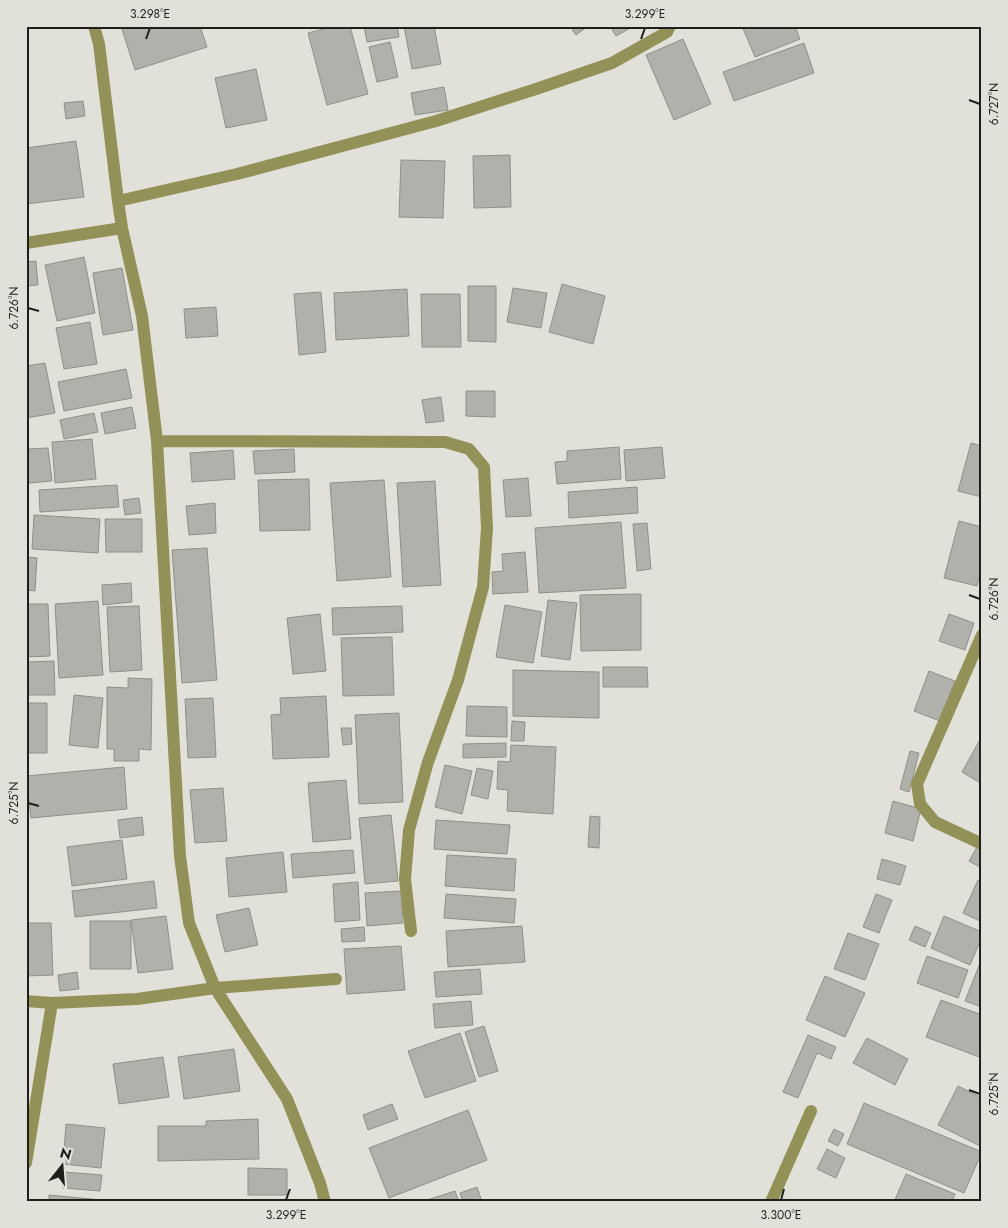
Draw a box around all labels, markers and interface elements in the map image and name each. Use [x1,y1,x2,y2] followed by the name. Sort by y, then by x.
[130,5,170,23] text: 3.298°E
[625,5,665,23] text: 3.299°E
[985,83,1003,125] text: 6.727°N
[5,286,23,330] text: 6.726°N
[985,577,1003,621] text: 6.726°N
[5,781,23,825] text: 6.725°N
[985,1072,1003,1116] text: 6.725°N
[38,1140,88,1190] north arrow
[58,1142,74,1165] text: N
[266,1206,306,1224] text: 3.299°E
[761,1206,801,1224] text: 3.300°E

